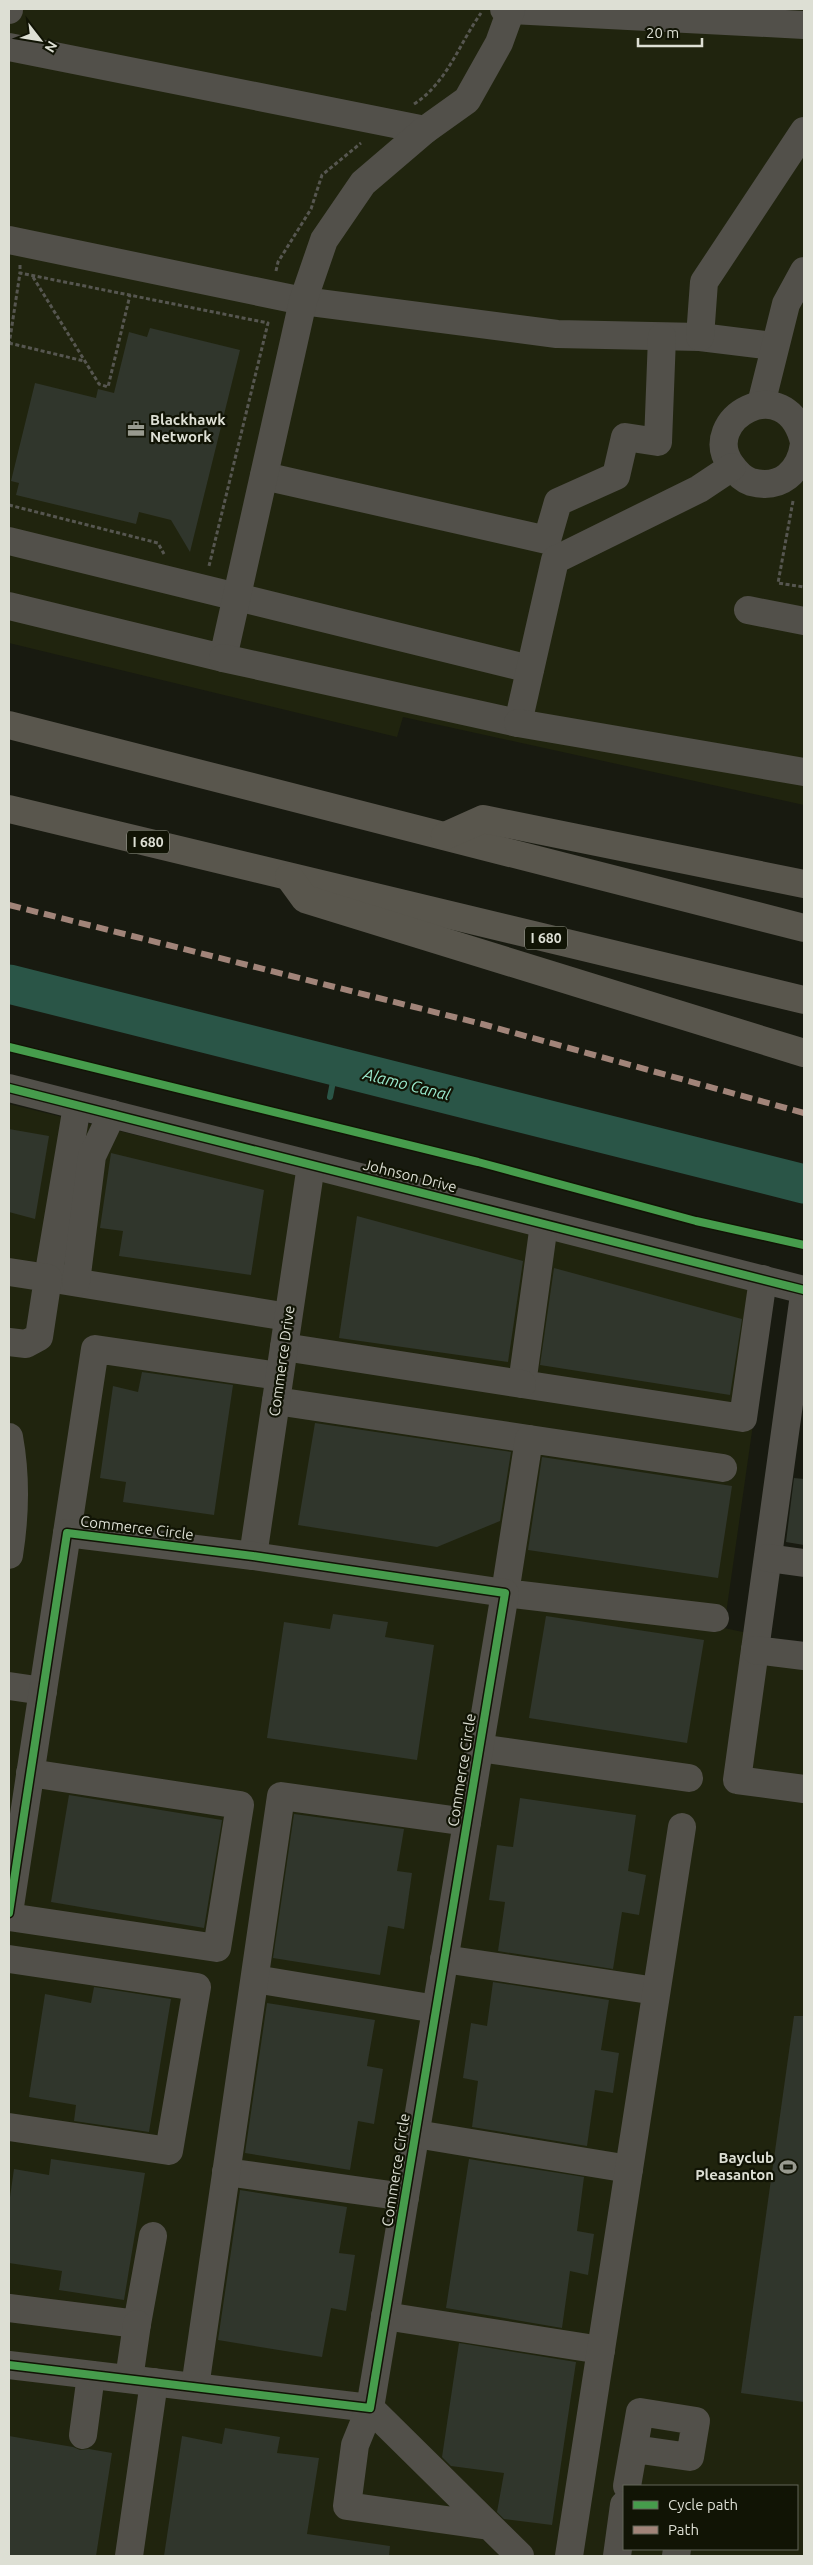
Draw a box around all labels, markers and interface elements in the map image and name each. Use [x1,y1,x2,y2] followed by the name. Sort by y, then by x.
[15,15,65,65] north arrow
[638,15,702,47] scale bar
[646,24,679,41] text: 20 m
[42,38,61,55] text: N
[150,411,226,445] place label: Blackhawk Network
[126,419,146,439] office icon: Blackhawk Network
[127,830,169,854] road number: I 680
[525,926,567,950] road number: I 680
[361,1064,453,1104] water label: Alamo Canal
[361,1156,459,1195] street label: Johnson Drive
[265,1304,298,1418] street label: Commerce Drive
[79,1512,195,1543] street label: Commerce Circle
[444,1712,479,1828] street label: Commerce Circle
[378,2112,413,2228] street label: Commerce Circle
[695,2149,774,2183] place label: Bayclub Pleasanton
[778,2157,798,2177] sports icon: Bayclub Pleasanton
[623,2485,798,2550] legend
[668,2496,738,2513] text: Cycle path
[668,2521,699,2538] text: Path

